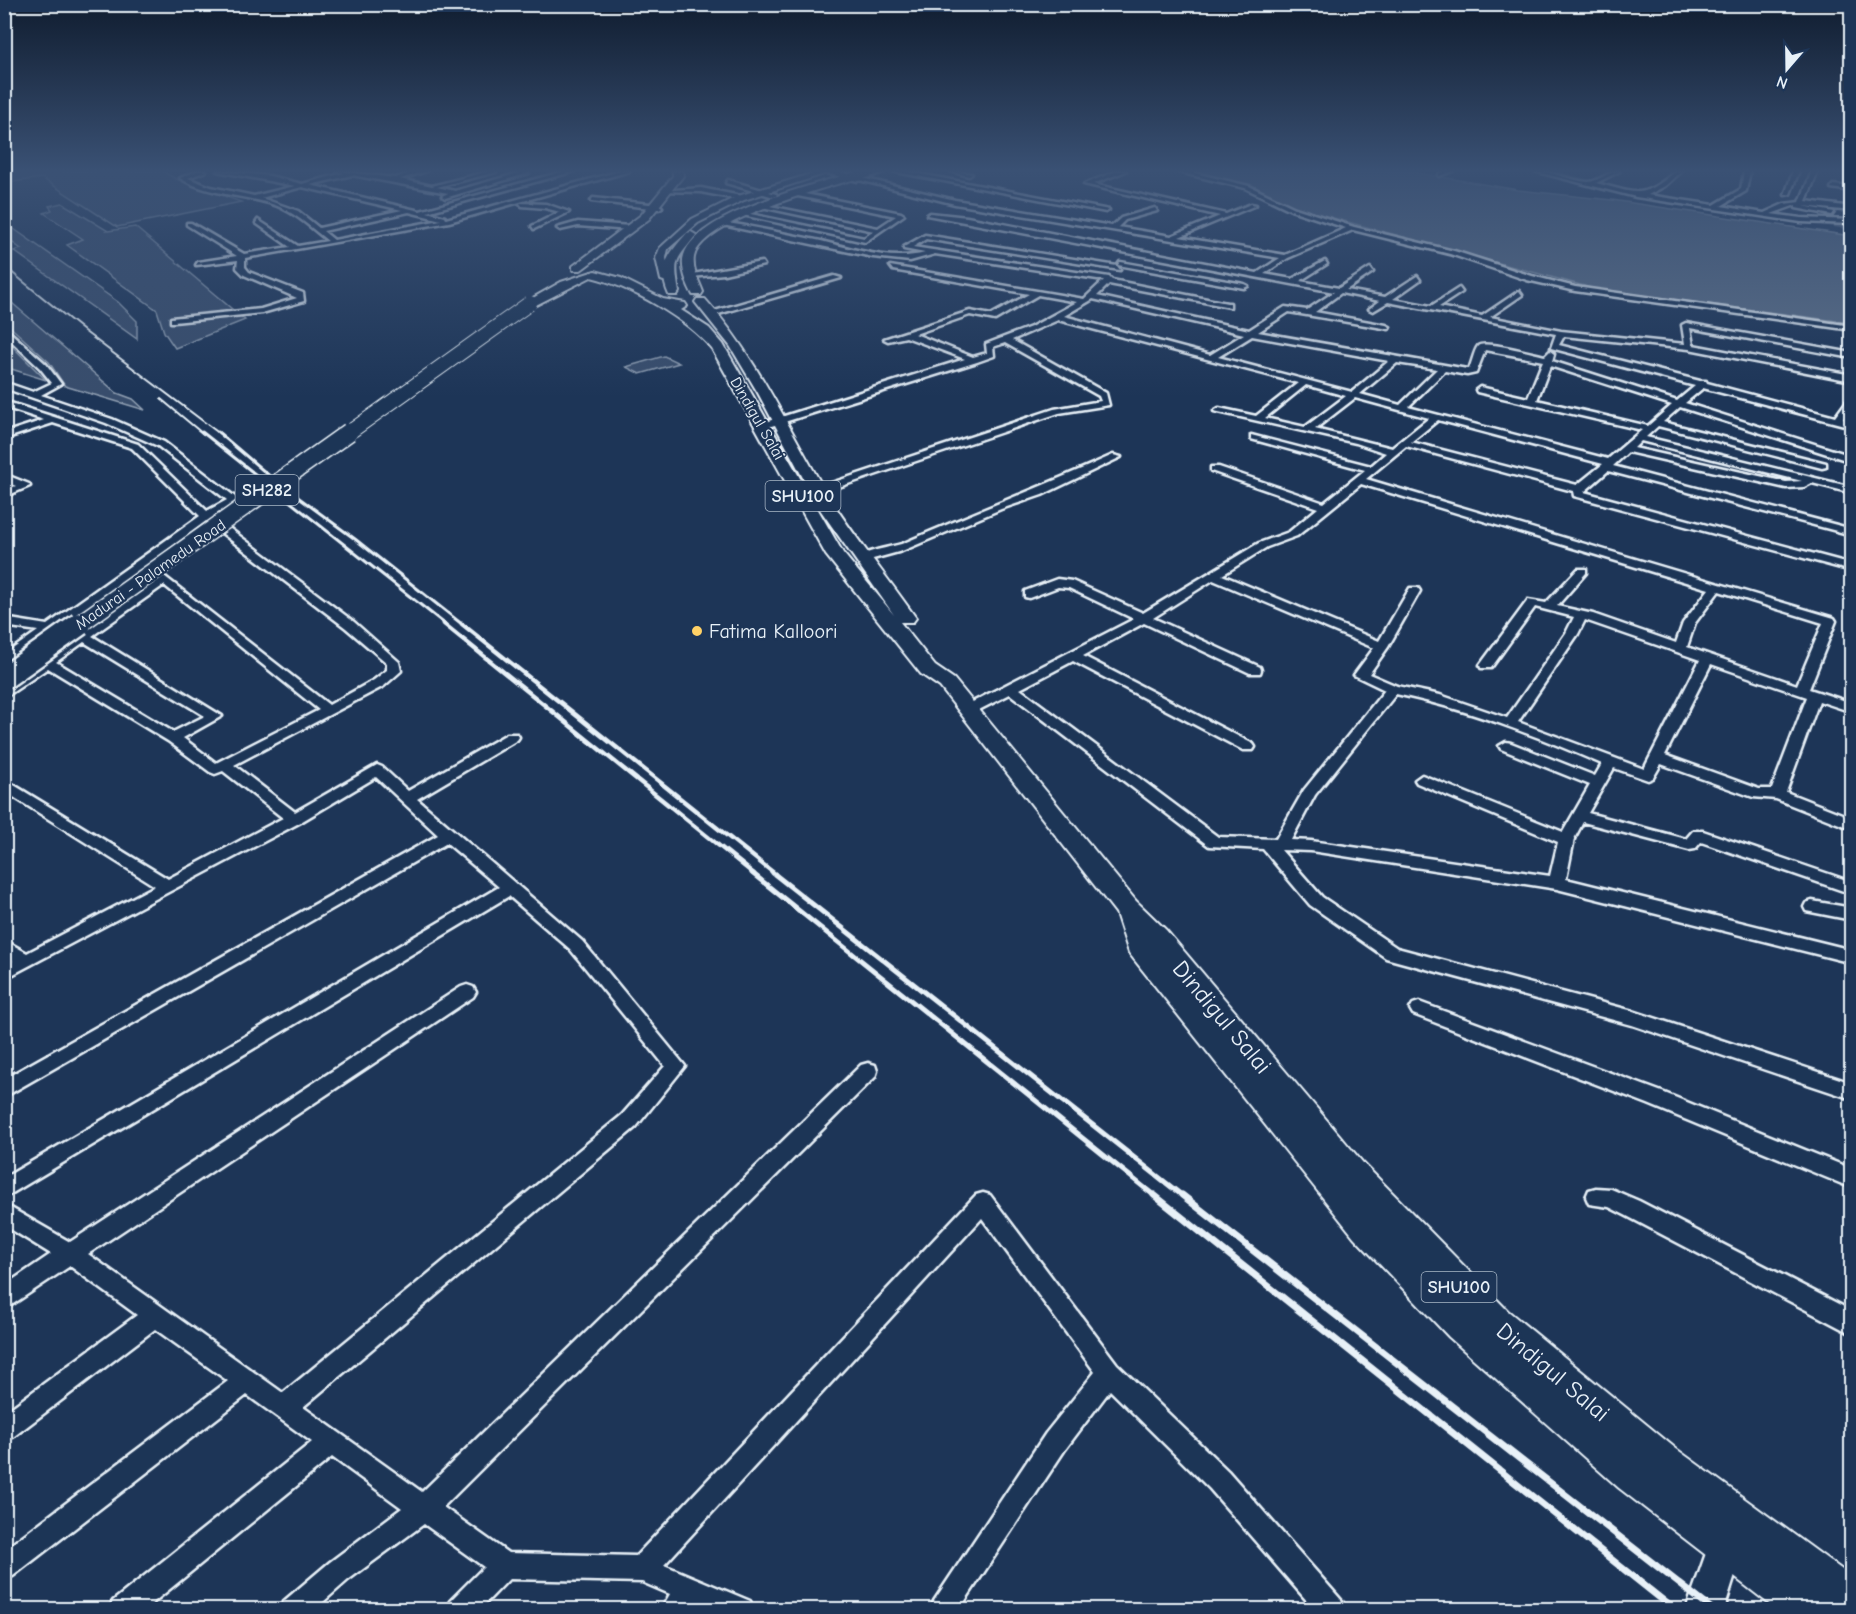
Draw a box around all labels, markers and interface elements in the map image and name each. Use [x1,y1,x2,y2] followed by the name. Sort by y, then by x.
[1757,39,1817,99] north arrow
[1774,72,1790,92] text: N
[726,374,788,463] street label: Dindigul Salai
[236,475,298,505] road number: SH282
[766,481,840,511] road number: SHU100
[72,516,229,634] street label: Madurai - Palamedu Road
[709,620,837,643] place label: Fatima Kalloori
[690,624,704,638] marker: Fatima Kalloori
[1167,955,1277,1079] street label: Dindigul Salai
[1422,1272,1496,1302] road number: SHU100
[1491,1317,1615,1427] street label: Dindigul Salai

